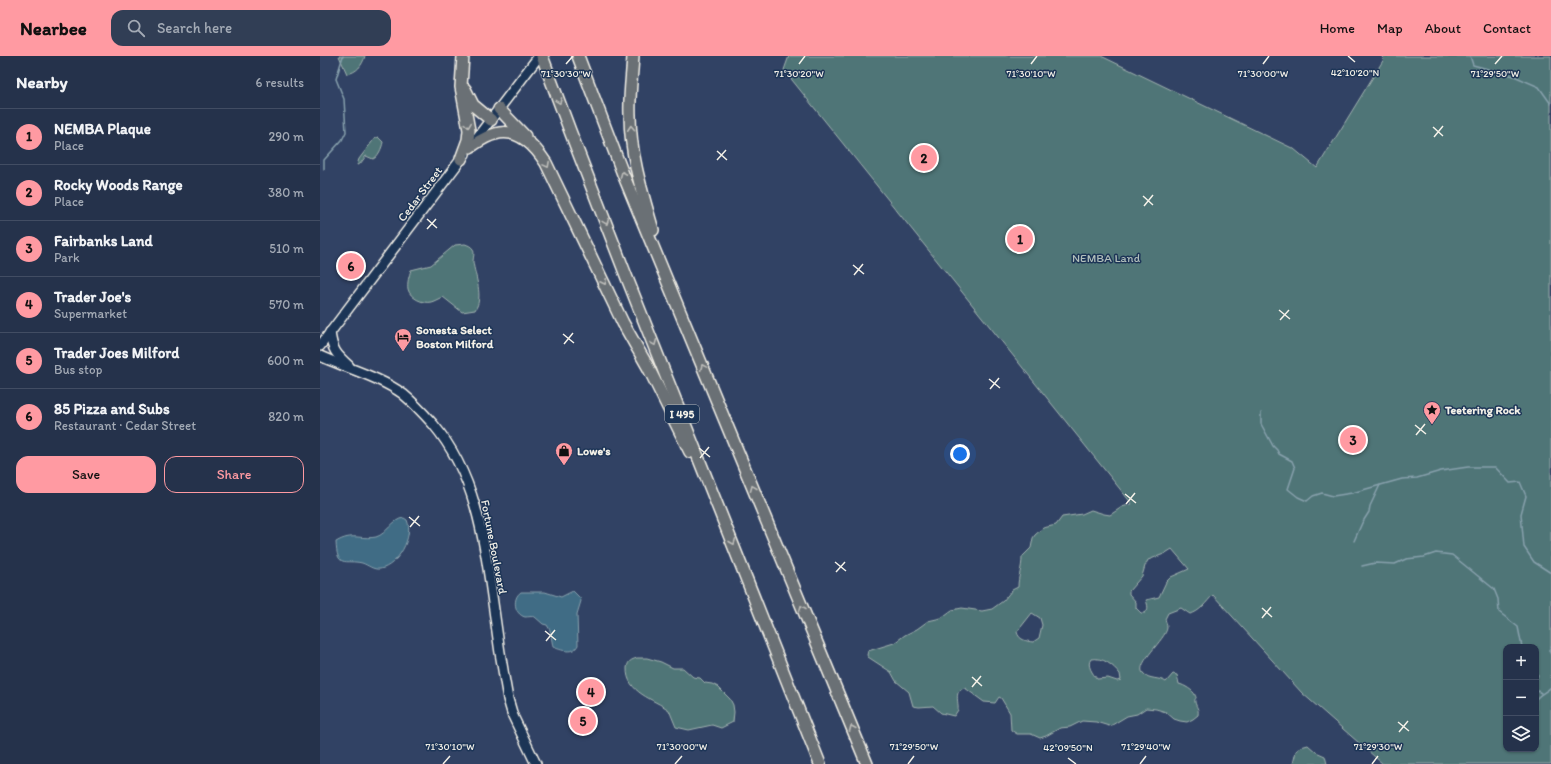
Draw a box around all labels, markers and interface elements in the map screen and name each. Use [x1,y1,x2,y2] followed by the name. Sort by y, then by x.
[111,10,391,46] search box
[20,17,87,40] text: Nearbee
[125,17,147,39] icon: search
[157,19,232,37] text: Search here
[1320,20,1355,37] text: Home
[1377,20,1403,37] text: Map
[1425,20,1461,37] text: About
[1483,20,1531,37] text: Contact
[1331,66,1380,79] text: 42°10'20"N
[541,67,591,80] text: 71°30'30"W
[774,67,824,80] text: 71°30'20"W
[1006,67,1056,80] text: 71°30'10"W
[1238,67,1289,80] text: 71°30'00"W
[1471,67,1520,80] text: 71°29'50"W
[16,72,68,92] text: Nearby
[256,75,304,90] text: 6 results
[554,97,562,104] one-way arrow
[54,120,151,138] text: NEMBA Plaque
[463,122,472,128] one-way arrow
[626,125,635,131] one-way arrow
[26,129,32,144] text: 1
[268,129,304,144] text: 290 m
[54,138,84,153] text: Place
[911,143,937,173] pin: 2
[543,161,550,168] one-way arrow
[395,163,446,224] street label: Cedar Street
[620,171,628,178] one-way arrow
[54,176,183,194] text: Rocky Woods Range
[26,185,32,200] text: 2
[268,185,304,200] text: 380 m
[54,194,84,209] text: Place
[602,218,610,225] one-way arrow
[1007,224,1033,254] pin: 1
[54,232,153,250] text: Fairbanks Land
[25,241,33,256] text: 3
[269,241,304,256] text: 510 m
[54,250,80,265] text: Park
[338,251,364,281] pin: 6
[1072,251,1141,265] park label: NEMBA Land
[599,278,607,285] one-way arrow
[54,288,131,306] text: Trader Joe's
[25,297,33,312] text: 4
[269,297,304,312] text: 570 m
[54,306,127,321] text: Supermarket
[416,323,494,351] place label: Sonesta Select Boston Milford
[393,327,413,352] hotel icon: Sonesta Select Boston Milford
[649,340,657,347] one-way arrow
[54,344,179,362] text: Trader Joes Milford
[26,353,32,368] text: 5
[267,353,304,368] text: 600 m
[54,362,102,377] text: Bus stop
[700,364,708,371] one-way arrow
[54,400,170,418] text: 85 Pizza and Subs
[1422,400,1442,425] place icon: Teetering Rock
[1444,403,1521,418] place label: Teetering Rock
[665,405,699,423] road number: I 495
[26,409,32,424] text: 6
[268,409,304,424] text: 820 m
[54,418,196,433] text: Restaurant · Cedar Street
[1340,425,1366,455] pin: 3
[554,441,574,466] shop icon: Lowe's
[577,444,611,458] place label: Lowe's
[950,444,970,464] your location
[16,456,156,493] button: Save
[164,456,304,493] button: Share
[750,484,758,492] one-way arrow
[478,499,510,596] street label: Fortune Boulevard
[728,538,736,545] one-way arrow
[799,604,807,611] one-way arrow
[1503,644,1539,752] map controls
[1503,644,1539,680] button: +
[578,677,604,707] pin: 4
[1503,680,1539,716] button: −
[570,706,596,736] pin: 5
[1503,716,1539,752] button: layers
[849,724,857,731] one-way arrow
[425,740,475,753] text: 71°30'10"W
[657,740,708,753] text: 71°30'00"W
[890,740,939,753] text: 71°29'50"W
[1121,740,1171,753] text: 71°29'40"W
[1354,740,1403,753] text: 71°29'30"W
[1043,741,1093,754] text: 42°09'50"N

